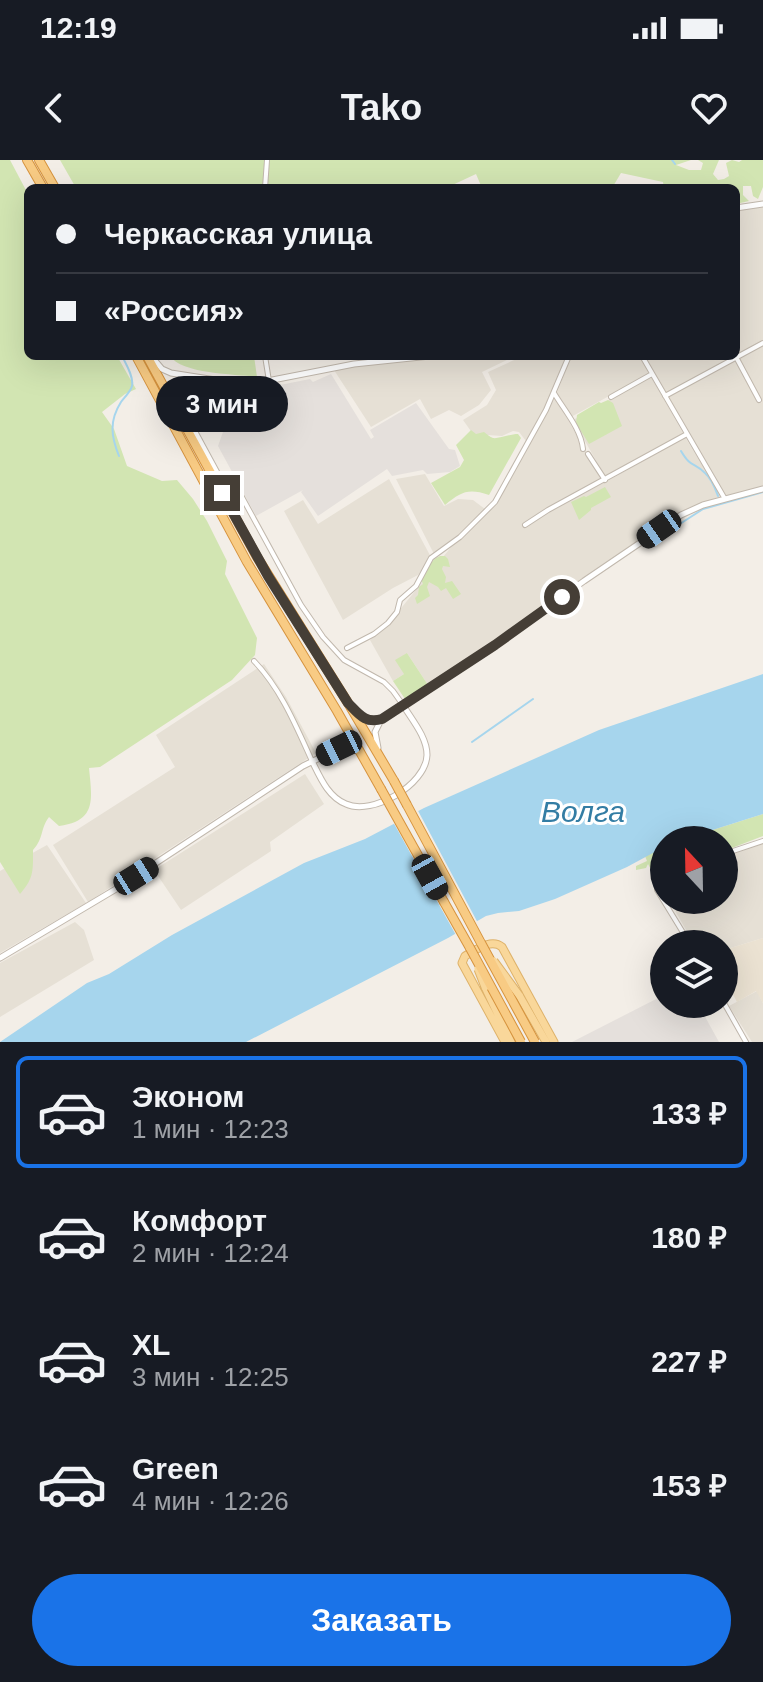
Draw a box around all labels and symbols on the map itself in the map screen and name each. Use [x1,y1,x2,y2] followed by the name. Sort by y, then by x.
[156,377,288,433] callout: 3 мин
[204,475,240,511] route end
[632,505,686,553] car
[544,579,580,615] route start
[312,727,366,769] car
[541,795,625,828] water label: Волга
[650,826,738,914] north arrow
[408,850,452,904] car
[109,853,163,899] car

